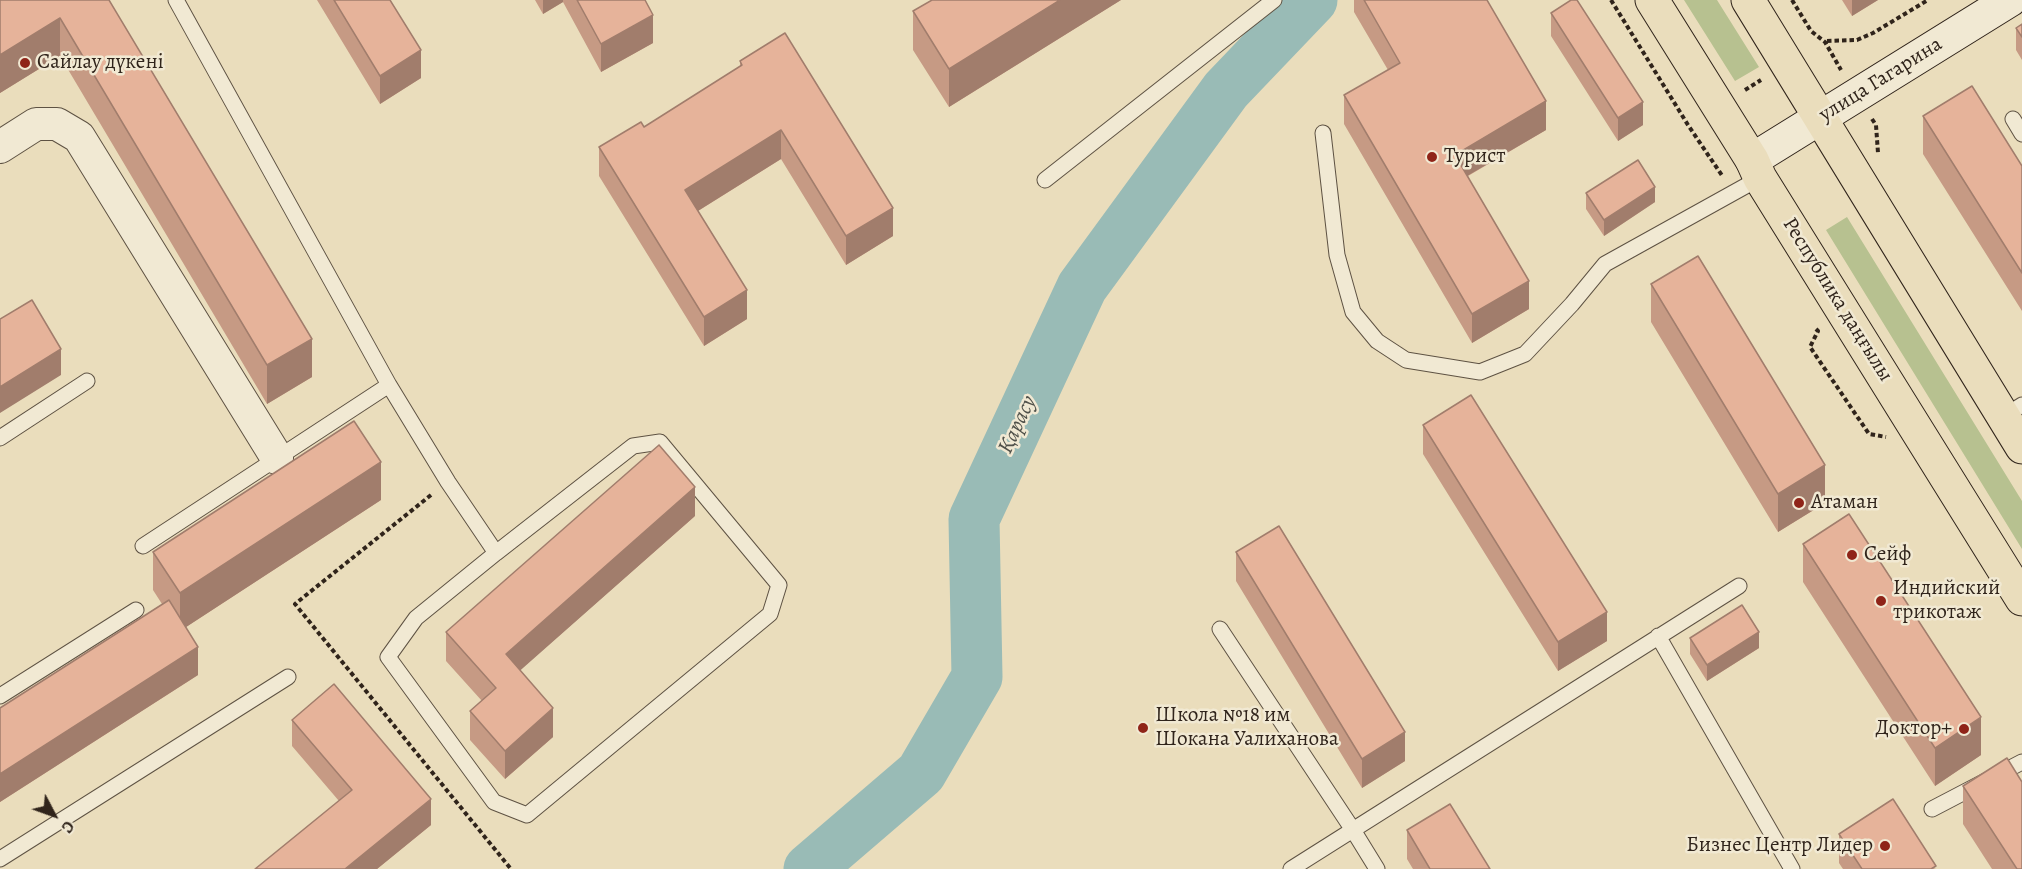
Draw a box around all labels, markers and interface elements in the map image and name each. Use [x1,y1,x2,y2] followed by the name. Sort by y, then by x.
[1815,32,1947,128] street label: улица Гагарина
[37,50,164,76] place label: Сайлау дүкені
[18,56,32,70] marker: Сайлау дүкені
[1444,144,1506,170] place label: Турист
[1425,150,1439,164] marker: Турист
[1776,213,1898,387] street label: Республика даңғылы
[993,392,1043,458] water label: Қарасу
[1811,490,1878,516] place label: Атаман
[1792,496,1806,510] marker: Атаман
[1864,542,1911,568] place label: Сейф
[1845,548,1859,562] marker: Сейф
[1893,576,2000,626] place label: Индийский трикотаж
[1874,594,1888,608] marker: Индийский трикотаж
[1155,703,1339,753] place label: Школа №18 им Шокана Уалиханова
[1875,716,1952,742] place label: Доктор+
[1136,721,1150,735] marker: Школа №18 им Шокана Уалиханова
[1957,722,1971,736] marker: Доктор+
[24,785,84,845] north arrow
[56,816,79,838] text: С
[1686,833,1873,859] place label: Бизнес Центр Лидер
[1878,839,1892,853] marker: Бизнес Центр Лидер

